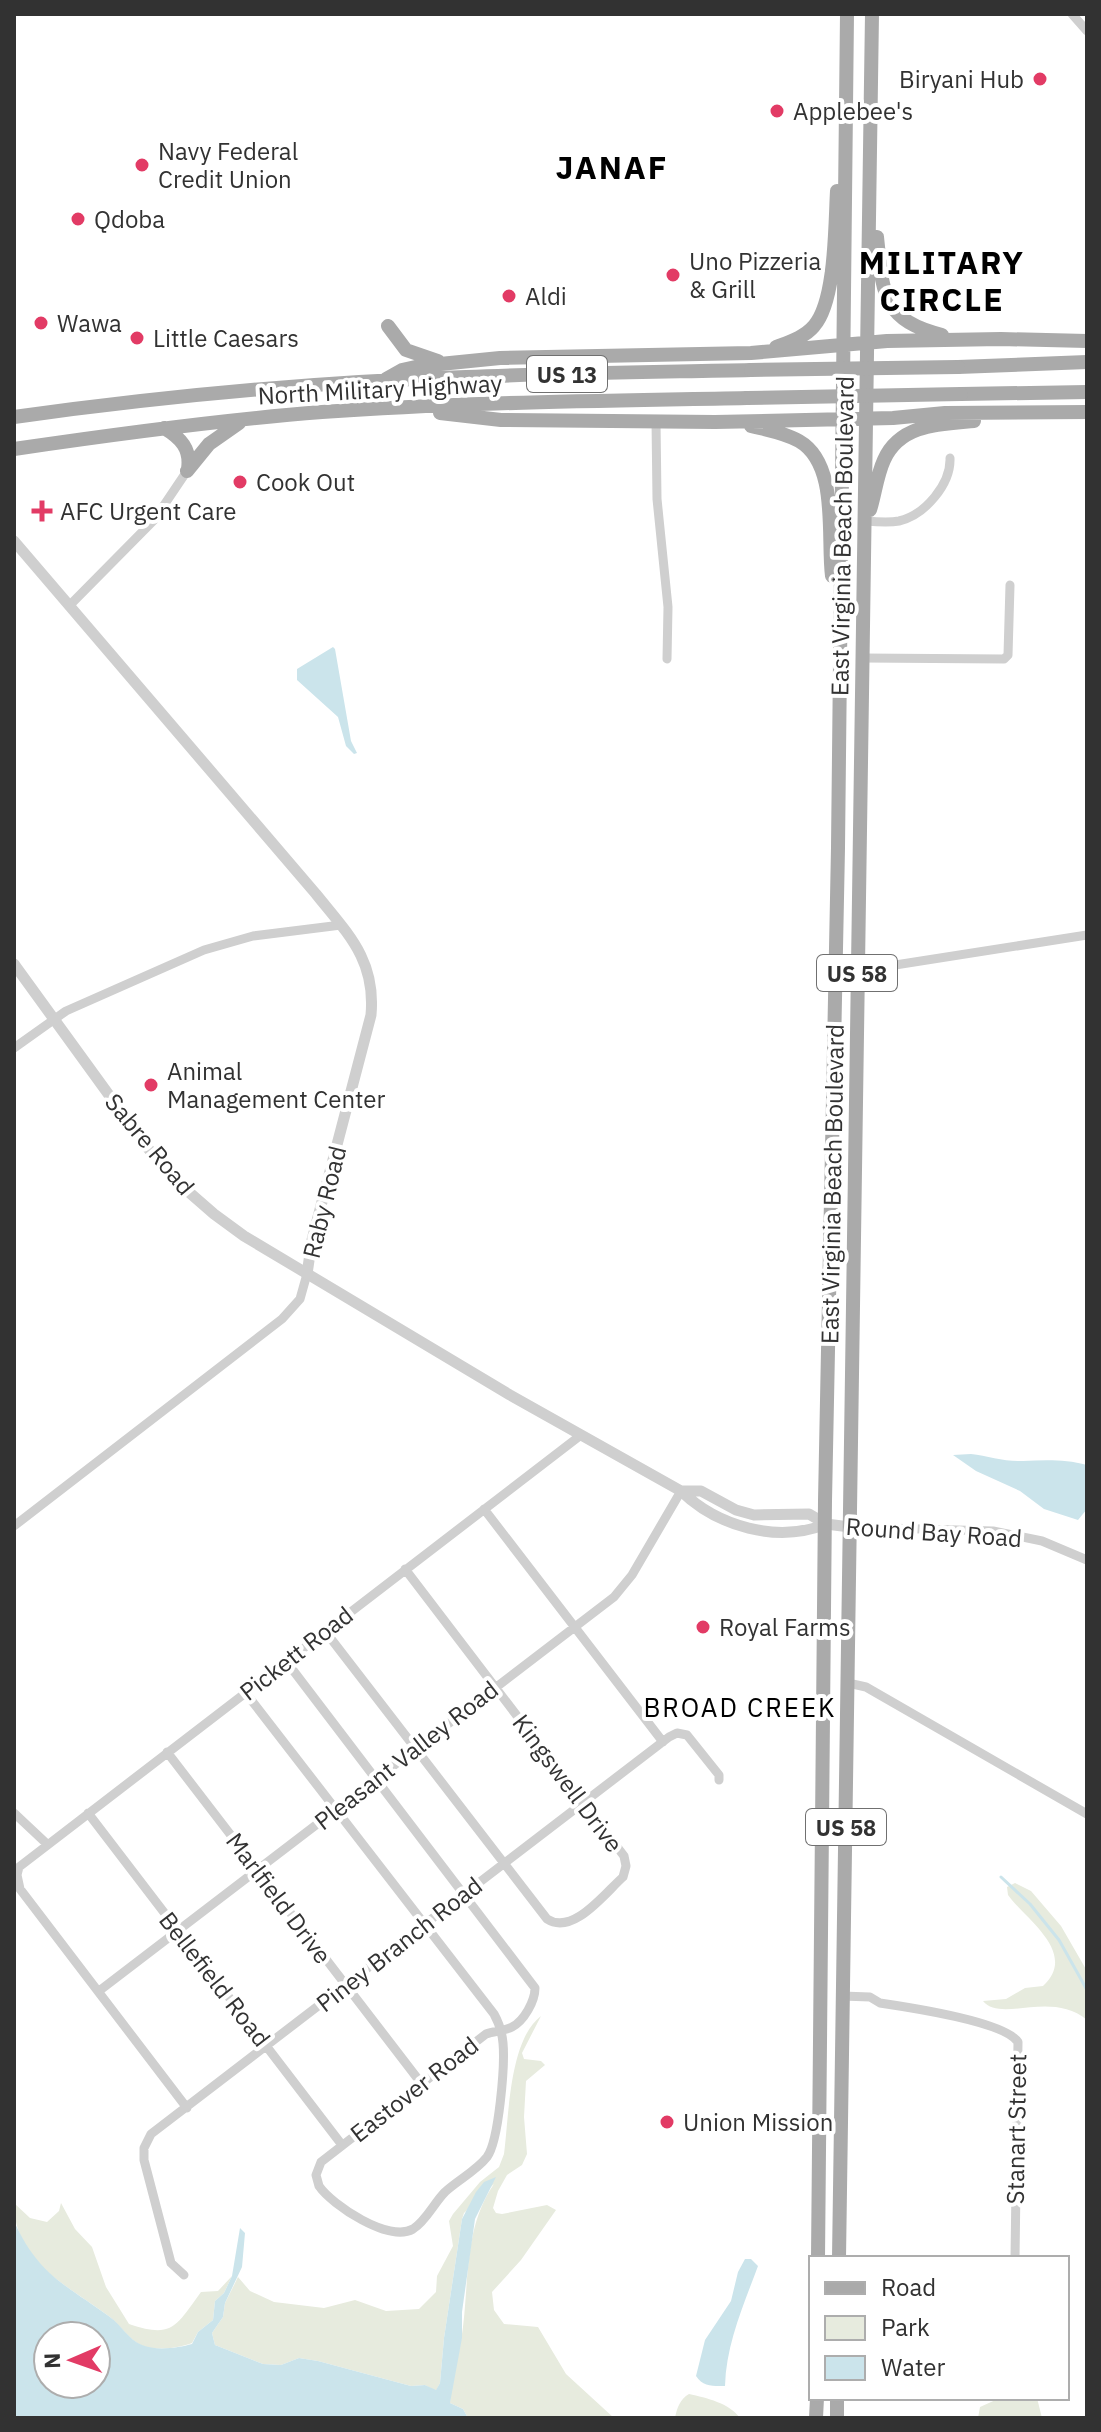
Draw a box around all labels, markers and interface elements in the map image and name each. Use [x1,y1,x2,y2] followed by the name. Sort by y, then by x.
[899,63,1024,95] place label: Biryani Hub
[1031,70,1049,88] marker: Biryani Hub
[793,95,913,127] place label: Applebee's
[768,102,786,120] marker: Applebee's
[158,135,298,195] place label: Navy Federal Credit Union
[556,146,668,188] district label: JANAF
[133,156,151,174] marker: Navy Federal Credit Union
[94,203,165,235] place label: Qdoba
[69,210,87,228] marker: Qdoba
[859,241,1025,320] district label: MILITARY CIRCLE
[689,245,822,305] place label: Uno Pizzeria & Grill
[664,266,682,284] marker: Uno Pizzeria & Grill
[525,280,567,312] place label: Aldi
[500,287,518,305] marker: Aldi
[57,307,122,339] place label: Wawa
[32,314,50,332] marker: Wawa
[153,322,299,354] place label: Little Caesars
[128,329,146,347] marker: Little Caesars
[527,356,607,392] road number: US 13
[257,367,503,411] street label: North Military Highway
[823,376,861,696] street label: East Virginia Beach Boulevard
[256,466,355,498] place label: Cook Out
[231,473,249,491] marker: Cook Out
[60,495,237,527] place label: AFC Urgent Care
[31,500,53,522] marker: AFC Urgent Care
[817,955,897,991] road number: US 58
[813,1024,851,1344] street label: East Virginia Beach Boulevard
[167,1055,386,1115] place label: Animal Management Center
[142,1076,160,1094] marker: Animal Management Center
[98,1086,202,1202] street label: Sabre Road
[295,1143,353,1261] street label: Raby Road
[845,1510,1023,1554] street label: Round Bay Road
[233,1599,359,1707] street label: Pickett Road
[719,1611,851,1643] place label: Royal Farms
[694,1618,712,1636] marker: Royal Farms
[308,1673,504,1837] street label: Pleasant Valley Road
[643,1690,837,1724] district label: BROAD CREEK
[506,1708,630,1858] street label: Kingswell Drive
[806,1809,886,1845] road number: US 58
[219,1826,339,1970] street label: Marlfield Drive
[309,1869,489,2019] street label: Piney Branch Road
[152,1905,278,2053] street label: Bellefield Road
[343,2029,485,2149] street label: Eastover Road
[999,2053,1033,2205] street label: Stanart Street
[683,2106,833,2138] place label: Union Mission
[658,2113,676,2131] marker: Union Mission
[809,2256,1069,2400] legend
[881,2271,936,2303] text: Road
[881,2311,930,2343] text: Park
[32,2320,112,2400] north arrow
[881,2351,945,2383] text: Water
[37,2352,66,2369] text: N

